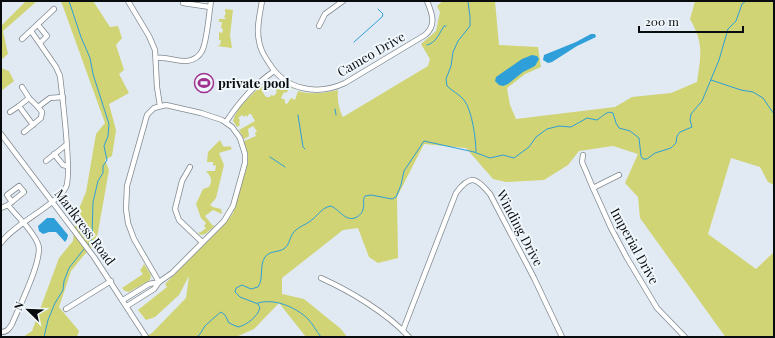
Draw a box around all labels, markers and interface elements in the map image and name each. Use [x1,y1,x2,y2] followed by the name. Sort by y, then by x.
[639,8,743,34] scale bar
[645,13,679,29] text: 200 m
[334,27,408,80] street label: Cameo Drive
[193,72,215,94] sports icon: private pool
[218,74,290,91] place label: private pool
[51,185,120,268] street label: Marlkress Road
[493,186,548,269] street label: Winding Drive
[607,204,664,287] street label: Imperial Drive
[8,290,48,330] north arrow
[10,299,27,312] text: N

